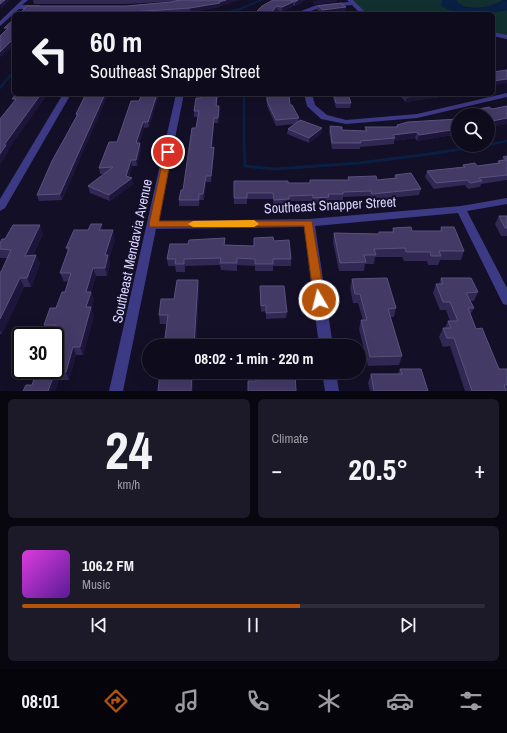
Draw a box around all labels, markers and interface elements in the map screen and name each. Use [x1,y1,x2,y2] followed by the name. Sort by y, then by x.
[90,23,142,61] text: 60 m
[24,28,76,80] icon: left
[90,59,260,84] text: Southeast Snapper Street
[451,108,495,152] map controls
[451,108,495,152] button: search
[151,135,185,169] pin
[157,141,179,163] icon: arrive
[108,177,156,325] street label: Southeast Mendavia Avenue
[264,193,396,217] street label: Southeast Snapper Street
[298,279,340,321] position arrow
[12,327,64,379] speed limit sign: 30
[195,348,313,369] text: 08:02 · 1 min · 220 m
[105,415,152,485] text: 24
[272,430,308,447] text: Climate
[348,449,408,489] text: 20.5°
[272,455,282,485] text: −
[474,455,485,485] text: +
[117,476,140,493] text: km/h
[82,555,134,576] text: 106.2 FM
[82,576,110,593] text: Music
[88,614,110,636] icon: previous
[242,614,264,636] icon: pause
[397,614,419,636] icon: next
[102,687,130,715] icon: directions
[173,687,201,715] icon: music
[244,687,272,715] icon: phone
[315,687,343,715] icon: climate
[386,687,414,715] icon: car
[457,687,485,715] icon: filters
[22,689,59,714] text: 08:01

